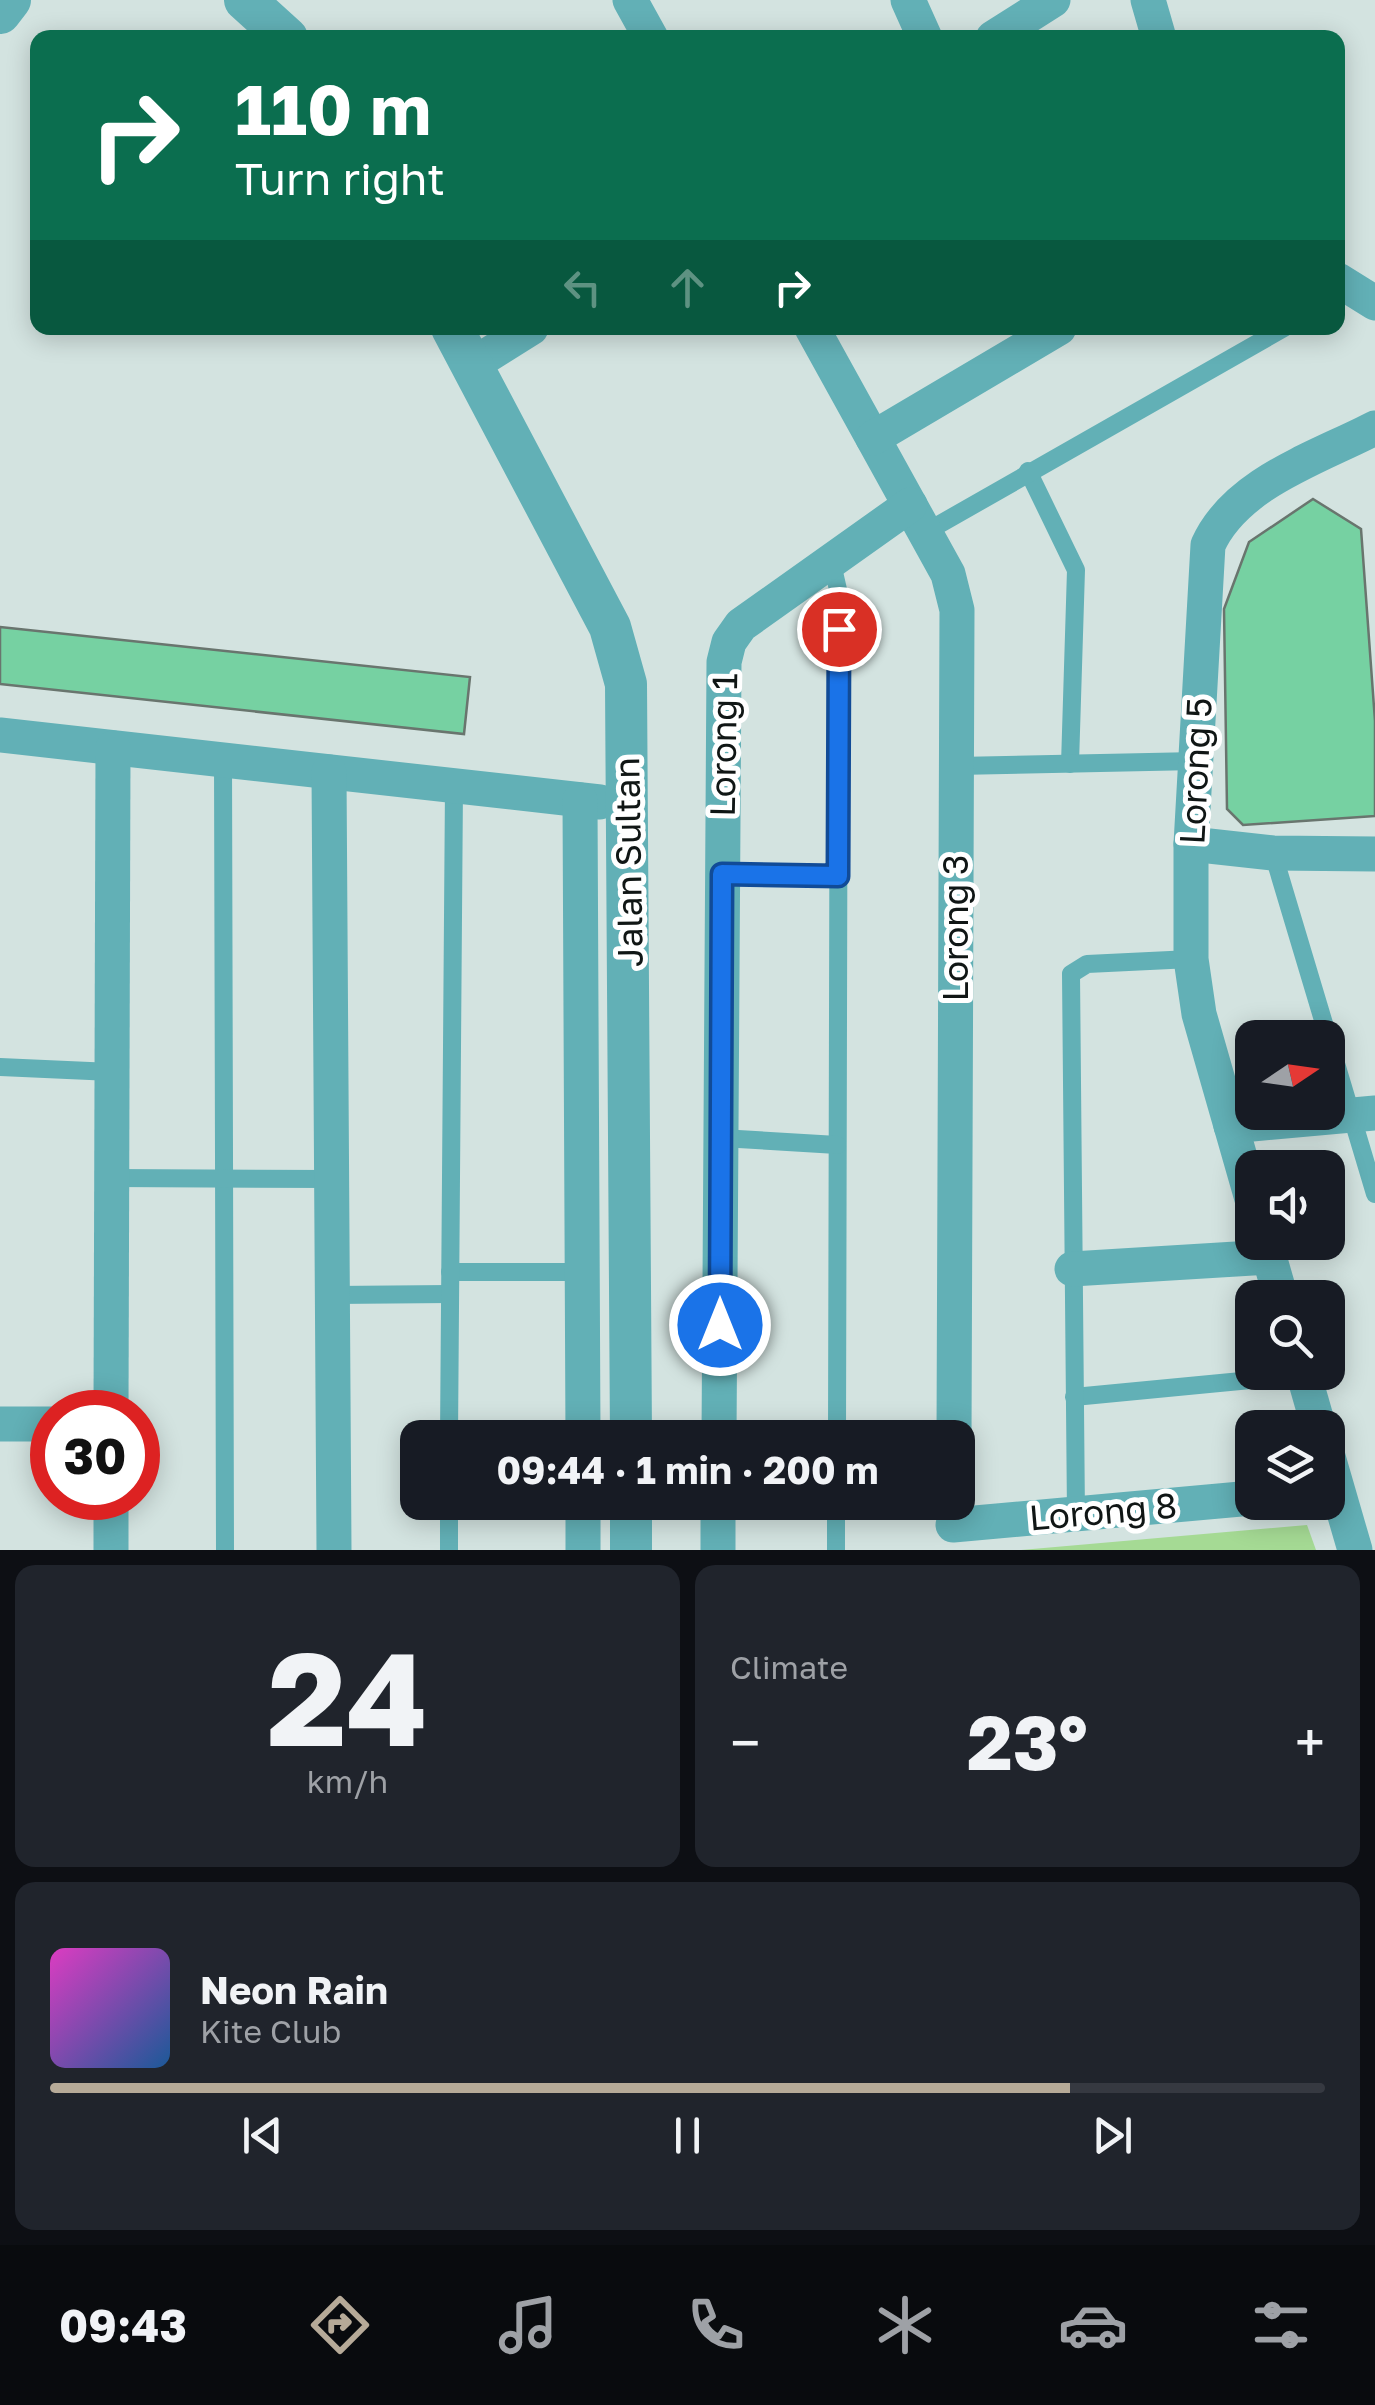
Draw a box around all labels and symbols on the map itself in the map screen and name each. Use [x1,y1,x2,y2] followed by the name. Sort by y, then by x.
[797,587,882,672] pin
[701,673,745,817] street label: Lorong 1
[1170,696,1220,845] street label: Lorong 5
[605,757,651,967] street label: Jalan Sultan
[934,854,976,1002] street label: Lorong 3
[1235,1020,1345,1130] north arrow
[668,1273,772,1377] position arrow
[30,1390,160,1520] speed limit sign: 30
[1027,1484,1178,1538] street label: Lorong 8

